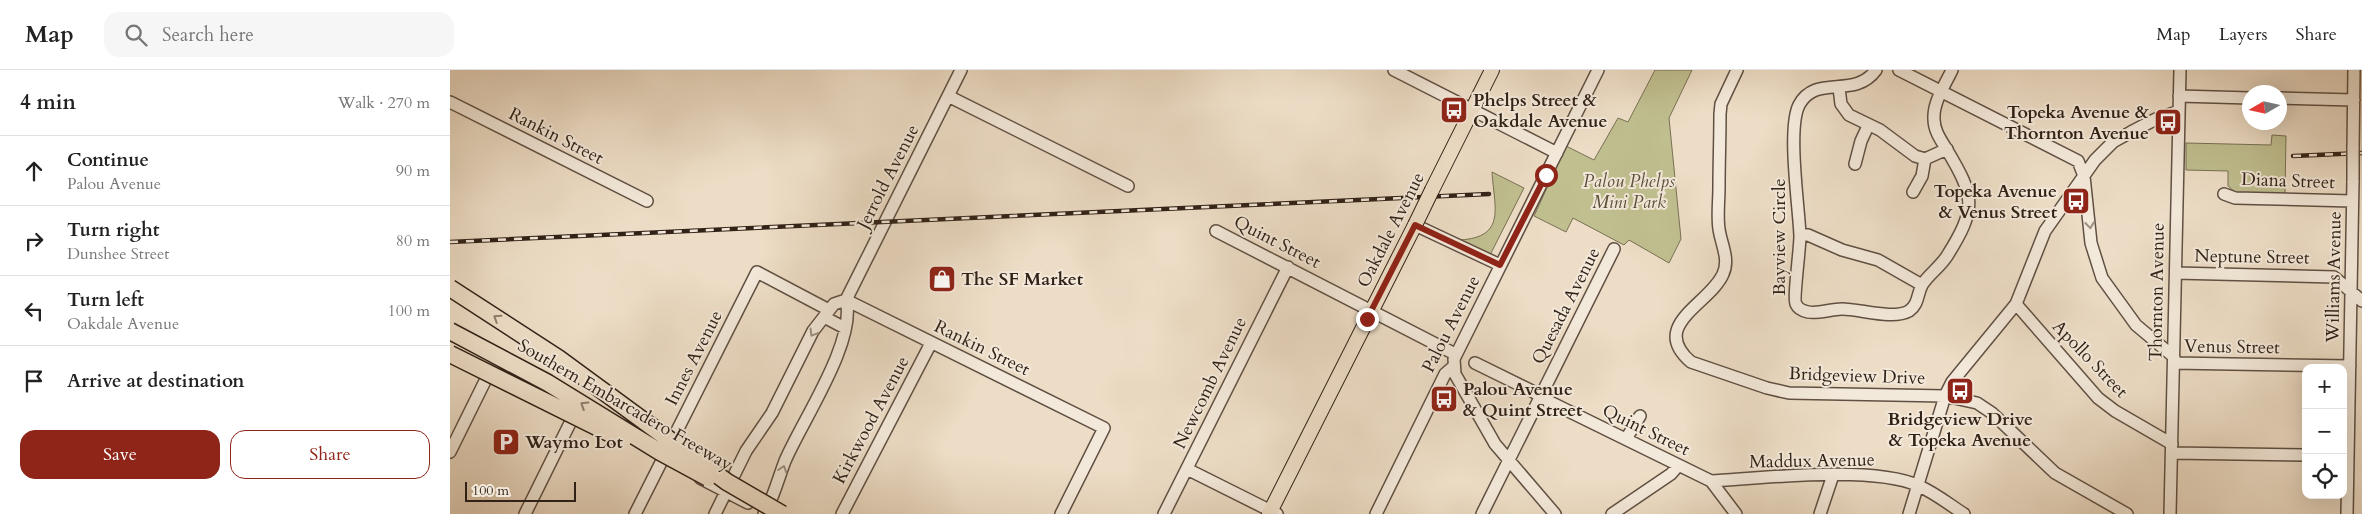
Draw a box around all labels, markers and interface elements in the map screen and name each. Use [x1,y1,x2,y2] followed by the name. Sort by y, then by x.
[104,12,454,57] search box
[25,18,74,51] text: Map
[122,21,150,49] icon: search
[162,22,254,48] text: Search here
[2156,22,2191,47] text: Map
[2219,22,2268,47] text: Layers
[2296,22,2337,47] text: Share
[2242,85,2287,130] north arrow
[20,88,76,117] text: 4 min
[1473,88,1608,134] place label: Phelps Street & Oakdale Avenue
[338,92,430,114] text: Walk · 270 m
[1439,95,1469,125] bus stop icon: Phelps Street & Oakdale Avenue
[2004,100,2149,146] place label: Topeka Avenue & Thornton Avenue
[504,101,608,171] street label: Rankin Street
[2153,107,2183,137] bus stop icon: Topeka Avenue & Thornton Avenue
[850,120,925,236] street label: Jerrold Avenue
[67,147,149,173] text: Continue
[20,157,48,185] icon: ahead
[396,160,430,182] text: 90 m
[1535,164,1558,187] route start
[2241,167,2336,195] street label: Diana Street
[1351,168,1431,292] street label: Oakdale Avenue
[1583,169,1675,215] park label: Palou Phelps Mini Park
[67,173,161,195] text: Palou Avenue
[1767,178,1792,296] street label: Bayview Circle
[1933,179,2058,225] place label: Topeka Avenue & Venus Street
[2061,186,2091,216] bus stop icon: Topeka Avenue & Venus Street
[1229,209,1325,275] street label: Quint Street
[2320,211,2348,344] street label: Williams Avenue
[67,217,159,243] text: Turn right
[2084,221,2095,229] one-way arrow
[2143,223,2171,361] street label: Thornton Avenue
[20,227,48,255] icon: right
[396,230,430,252] text: 80 m
[67,243,169,265] text: Dunshee Street
[1526,243,1606,369] street label: Quesada Avenue
[2194,243,2310,271] street label: Neptune Street
[927,264,957,294] shop icon: The SF Market
[961,267,1084,292] place label: The SF Market
[1416,271,1486,377] street label: Palou Avenue
[67,287,144,313] text: Turn left
[20,297,48,325] icon: left
[388,300,430,322] text: 100 m
[659,306,729,410] street label: Innes Avenue
[1356,308,1379,331] route end
[67,313,179,335] text: Oakdale Avenue
[1167,313,1253,453] street label: Newcomb Avenue
[930,314,1034,382] street label: Rankin Street
[493,315,502,324] one-way arrow
[2047,315,2134,404] street label: Apollo Street
[809,328,819,337] one-way arrow
[513,333,737,477] street label: Southern Embarcadero Freeway
[2184,334,2280,360] street label: Venus Street
[827,352,915,488] street label: Kirkwood Avenue
[1788,361,1926,391] street label: Bridgeview Drive
[2302,364,2347,499] map controls
[2302,364,2347,409] button: +
[20,367,48,395] icon: arrive
[67,368,244,394] text: Arrive at destination
[1945,376,1975,406] bus stop icon: Bridgeview Drive & Topeka Avenue
[1463,377,1583,423] place label: Palou Avenue & Quint Street
[1429,384,1459,414] bus stop icon: Palou Avenue & Quint Street
[1598,398,1694,462] street label: Quint Street
[581,401,590,411] one-way arrow
[1887,407,2033,453] place label: Bridgeview Drive & Topeka Avenue
[2302,409,2347,454] button: −
[491,427,521,457] parking icon: Waymo Lot
[20,430,220,479] button: Save
[230,430,430,479] button: Share
[524,430,623,455] place label: Waymo Lot
[1749,447,1875,475] street label: Maddux Avenue
[2302,454,2347,499] button: locate
[777,465,787,474] one-way arrow
[465,479,576,502] scale bar
[472,481,509,500] text: 100 m

